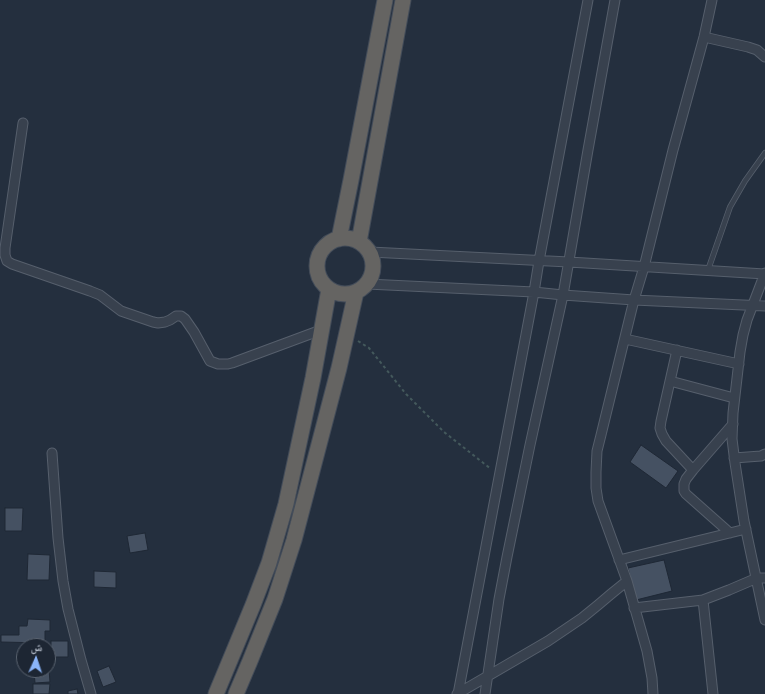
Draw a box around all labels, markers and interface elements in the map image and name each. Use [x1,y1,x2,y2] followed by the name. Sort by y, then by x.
[16,638,56,678] north arrow
[30,639,43,654] text: ش

